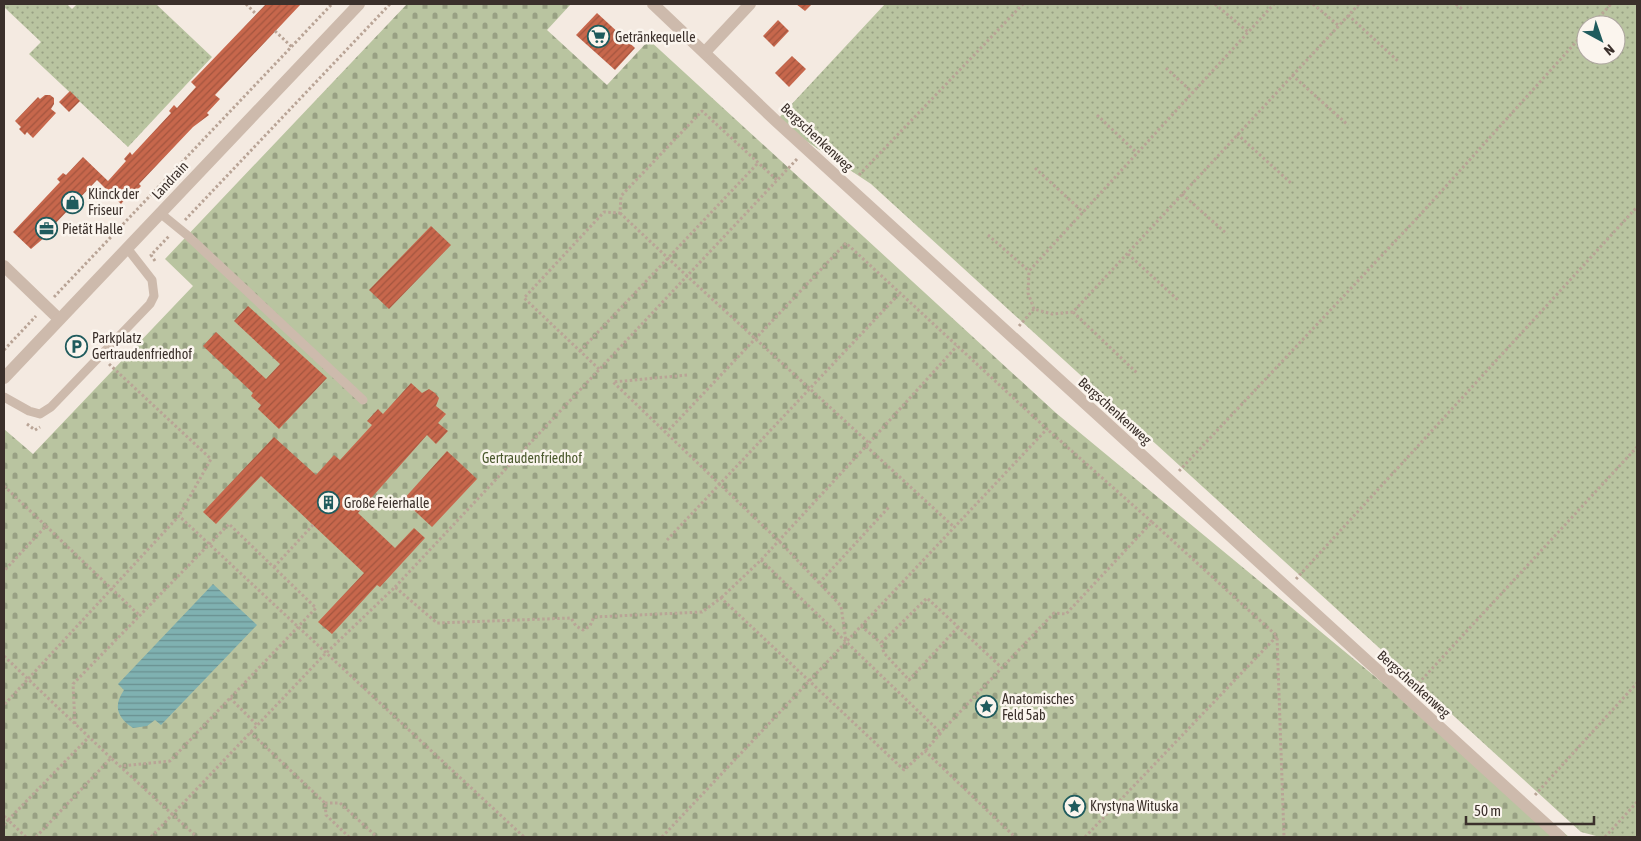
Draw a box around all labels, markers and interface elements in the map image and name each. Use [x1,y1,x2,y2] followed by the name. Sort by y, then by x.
[1576,15,1626,65] north arrow
[587,25,611,49] supermarket icon: Getränkequelle
[615,29,696,45] place label: Getränkequelle
[1601,41,1618,59] text: N
[778,100,856,174] street label: Bergschenkenweg
[149,158,191,202] street label: Landrain
[88,186,140,218] place label: Klinck der Friseur
[60,190,84,214] shop icon: Klinck der Friseur
[34,217,58,241] office icon: Pietät Halle
[62,221,123,237] place label: Pietät Halle
[92,330,192,362] place label: Parkplatz Gertraudenfriedhof
[64,334,88,358] parking icon: Parkplatz Gertraudenfriedhof
[1075,374,1155,448] street label: Bergschenkenweg
[482,450,582,466] park label: Gertraudenfriedhof
[316,491,340,515] building icon: Große Feierhalle
[344,495,429,511] place label: Große Feierhalle
[1374,647,1454,721] street label: Bergschenkenweg
[1002,691,1074,723] place label: Anatomisches Feld 5ab
[974,695,998,719] place icon: Anatomisches Feld 5ab
[1062,794,1086,818] place icon: Krystyna Wituska
[1466,794,1594,826] scale bar
[1090,798,1179,814] place label: Krystyna Wituska
[1474,802,1501,819] text: 50 m

